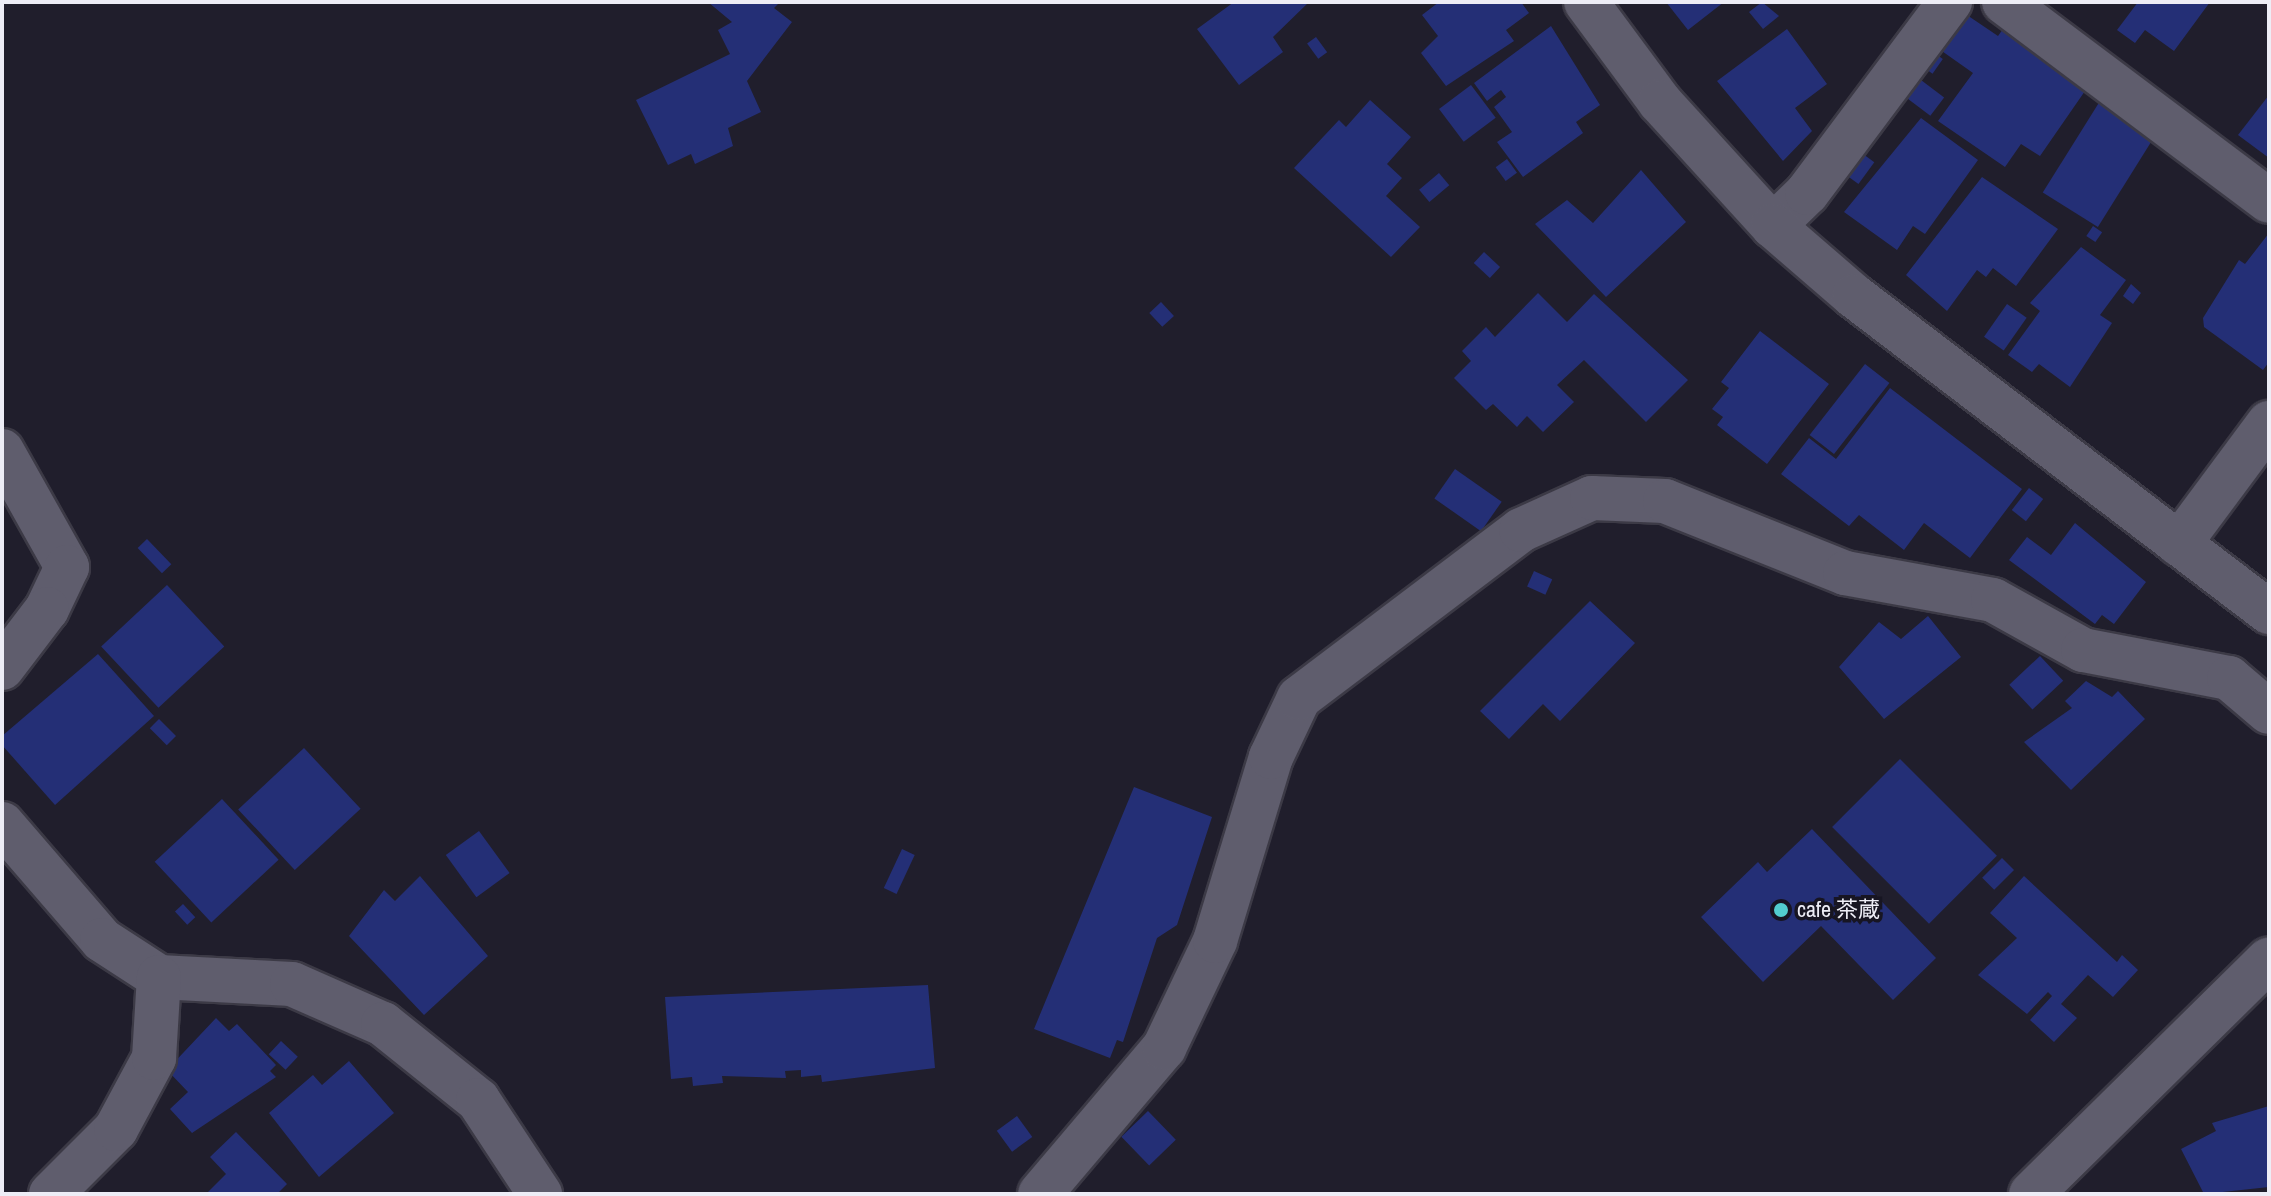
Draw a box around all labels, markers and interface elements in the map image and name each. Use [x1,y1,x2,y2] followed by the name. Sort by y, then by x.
[1797,897,1880,923] place label: cafe 茶蔵
[1772,901,1790,919] marker: cafe 茶蔵

